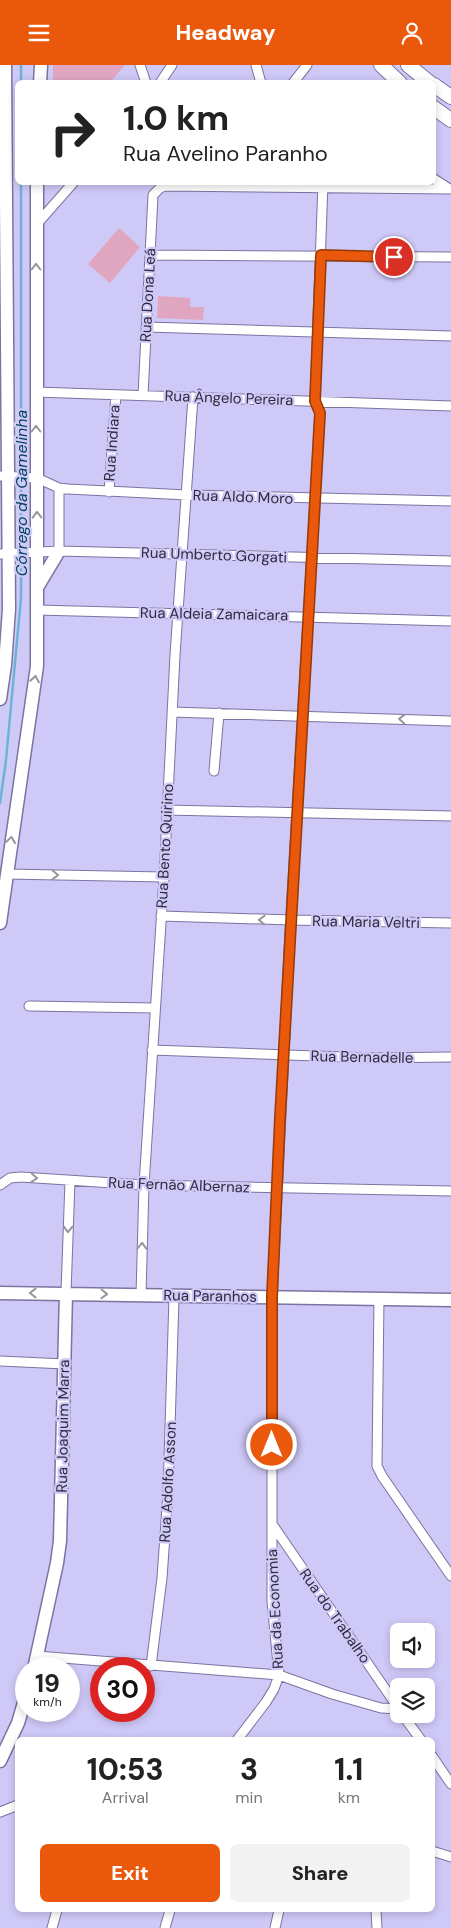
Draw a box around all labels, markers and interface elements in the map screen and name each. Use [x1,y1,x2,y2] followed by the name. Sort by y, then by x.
[175,18,276,47] text: Headway
[25,19,53,47] icon: menu
[398,19,426,47] icon: person
[123,95,229,141] text: 1.0 km
[40,100,105,165] icon: right
[123,139,328,168] text: Rua Avelino Paranho
[373,236,415,278] pin
[380,243,408,271] icon: arrive
[136,248,160,342] street label: Rua Dona Leá
[31,263,41,270] one-way arrow
[164,386,294,410] street label: Rua Ângelo Pereira
[99,404,125,482] street label: Rua Indiara
[11,410,32,576] water label: Córrego da Gamelinha
[31,425,41,433] one-way arrow
[192,485,294,509] street label: Rua Aldo Moro
[32,511,42,518] one-way arrow
[141,542,287,568] street label: Rua Umberto Gorgati
[140,603,288,625] street label: Rua Aldeia Zamaicara
[29,675,40,683] one-way arrow
[398,714,406,724] one-way arrow
[152,783,178,909] street label: Rua Bento Quirino
[6,836,16,844] one-way arrow
[52,870,59,880] one-way arrow
[312,911,420,933] street label: Rua Maria Veltri
[258,914,266,925] one-way arrow
[310,1046,414,1068] street label: Rua Bernadelle
[30,1173,38,1184] one-way arrow
[108,1173,250,1197] street label: Rua Fernão Albernaz
[62,1226,73,1234] one-way arrow
[137,1242,148,1250] one-way arrow
[163,1285,257,1307] street label: Rua Paranhos
[29,1288,36,1298] one-way arrow
[100,1288,108,1299] one-way arrow
[52,1359,74,1493] street label: Rua Joaquim Marra
[245,1418,297,1470] position arrow
[155,1421,181,1543] street label: Rua Adolfo Asson
[262,1549,288,1669] street label: Rua da Economia
[295,1565,375,1668] street label: Rua do Trabalho
[390,1623,435,1723] map controls
[390,1623,435,1668] button: sound
[90,1657,155,1722] speed limit sign: 30
[35,1667,60,1700] text: 19
[390,1678,435,1723] button: layers
[33,1694,62,1710] text: km/h
[87,1750,164,1789] text: 10:53
[240,1750,258,1789] text: 3
[334,1750,363,1789] text: 1.1
[102,1787,148,1808] text: Arrival
[235,1787,263,1808] text: min
[338,1787,360,1808] text: km
[40,1844,220,1902] button: Exit
[230,1844,410,1902] button: Share

